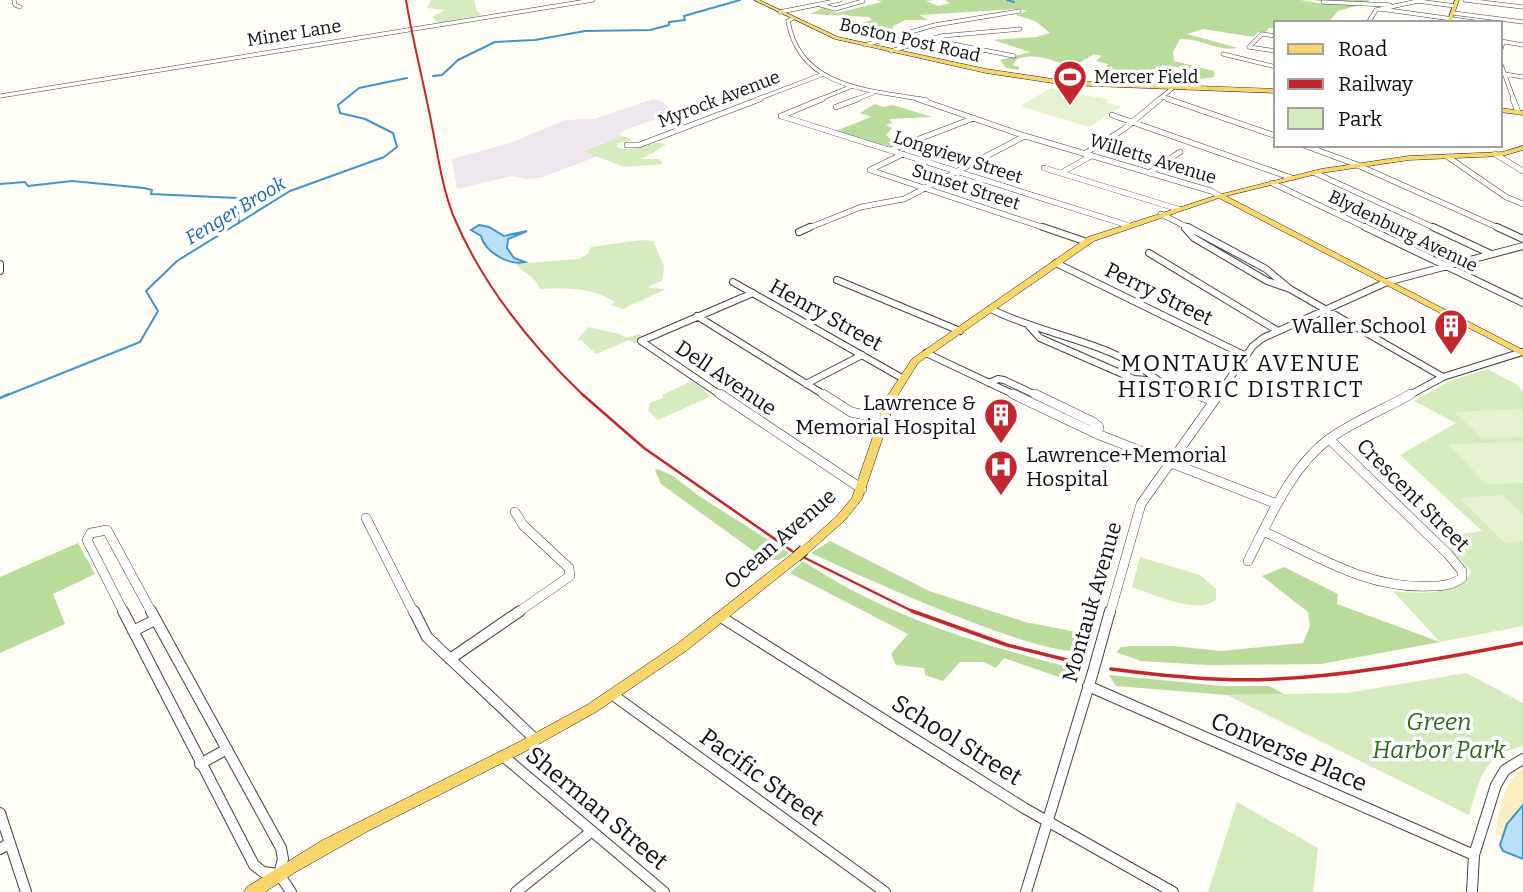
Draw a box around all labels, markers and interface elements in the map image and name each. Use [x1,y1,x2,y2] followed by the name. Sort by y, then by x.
[837,13,983,67] street label: Boston Post Road
[245,15,343,51] street label: Miner Lane
[1274,21,1502,147] legend
[1338,36,1387,62] text: Road
[1051,58,1089,107] sports icon: Mercer Field
[655,66,783,132] street label: Myrock Avenue
[1094,66,1199,88] place label: Mercer Field
[1338,71,1414,97] text: Railway
[1338,106,1382,132] text: Park
[891,126,1026,188] street label: Longview Street
[1087,129,1219,189] street label: Willetts Avenue
[909,159,1023,215] street label: Sunset Street
[181,171,290,249] water label: Fenger Brook
[1325,185,1481,277] street label: Blydenburg Avenue
[1101,257,1218,331] street label: Perry Street
[765,273,887,357] street label: Henry Street
[1432,307,1470,356] building icon: Waller School
[1292,313,1426,339] place label: Waller School
[670,335,782,421] street label: Dell Avenue
[1118,349,1364,403] district label: MONTAUK AVENUE HISTORIC DISTRICT
[795,390,976,440] place label: Lawrence & Memorial Hospital
[982,396,1020,445] building icon: Lawrence & Memorial Hospital
[1351,433,1475,557] street label: Crescent Street
[1026,442,1227,492] place label: Lawrence+Memorial Hospital
[982,448,1020,497] hospital icon: Lawrence+Memorial Hospital
[719,483,841,595] street label: Ocean Avenue
[1057,519,1127,685] street label: Montauk Avenue
[887,689,1027,791] street label: School Street
[1207,706,1371,798] street label: Converse Place
[1372,708,1507,764] park label: Green Harbor Park
[694,723,830,832] street label: Pacific Street
[520,741,674,876] street label: Sherman Street

